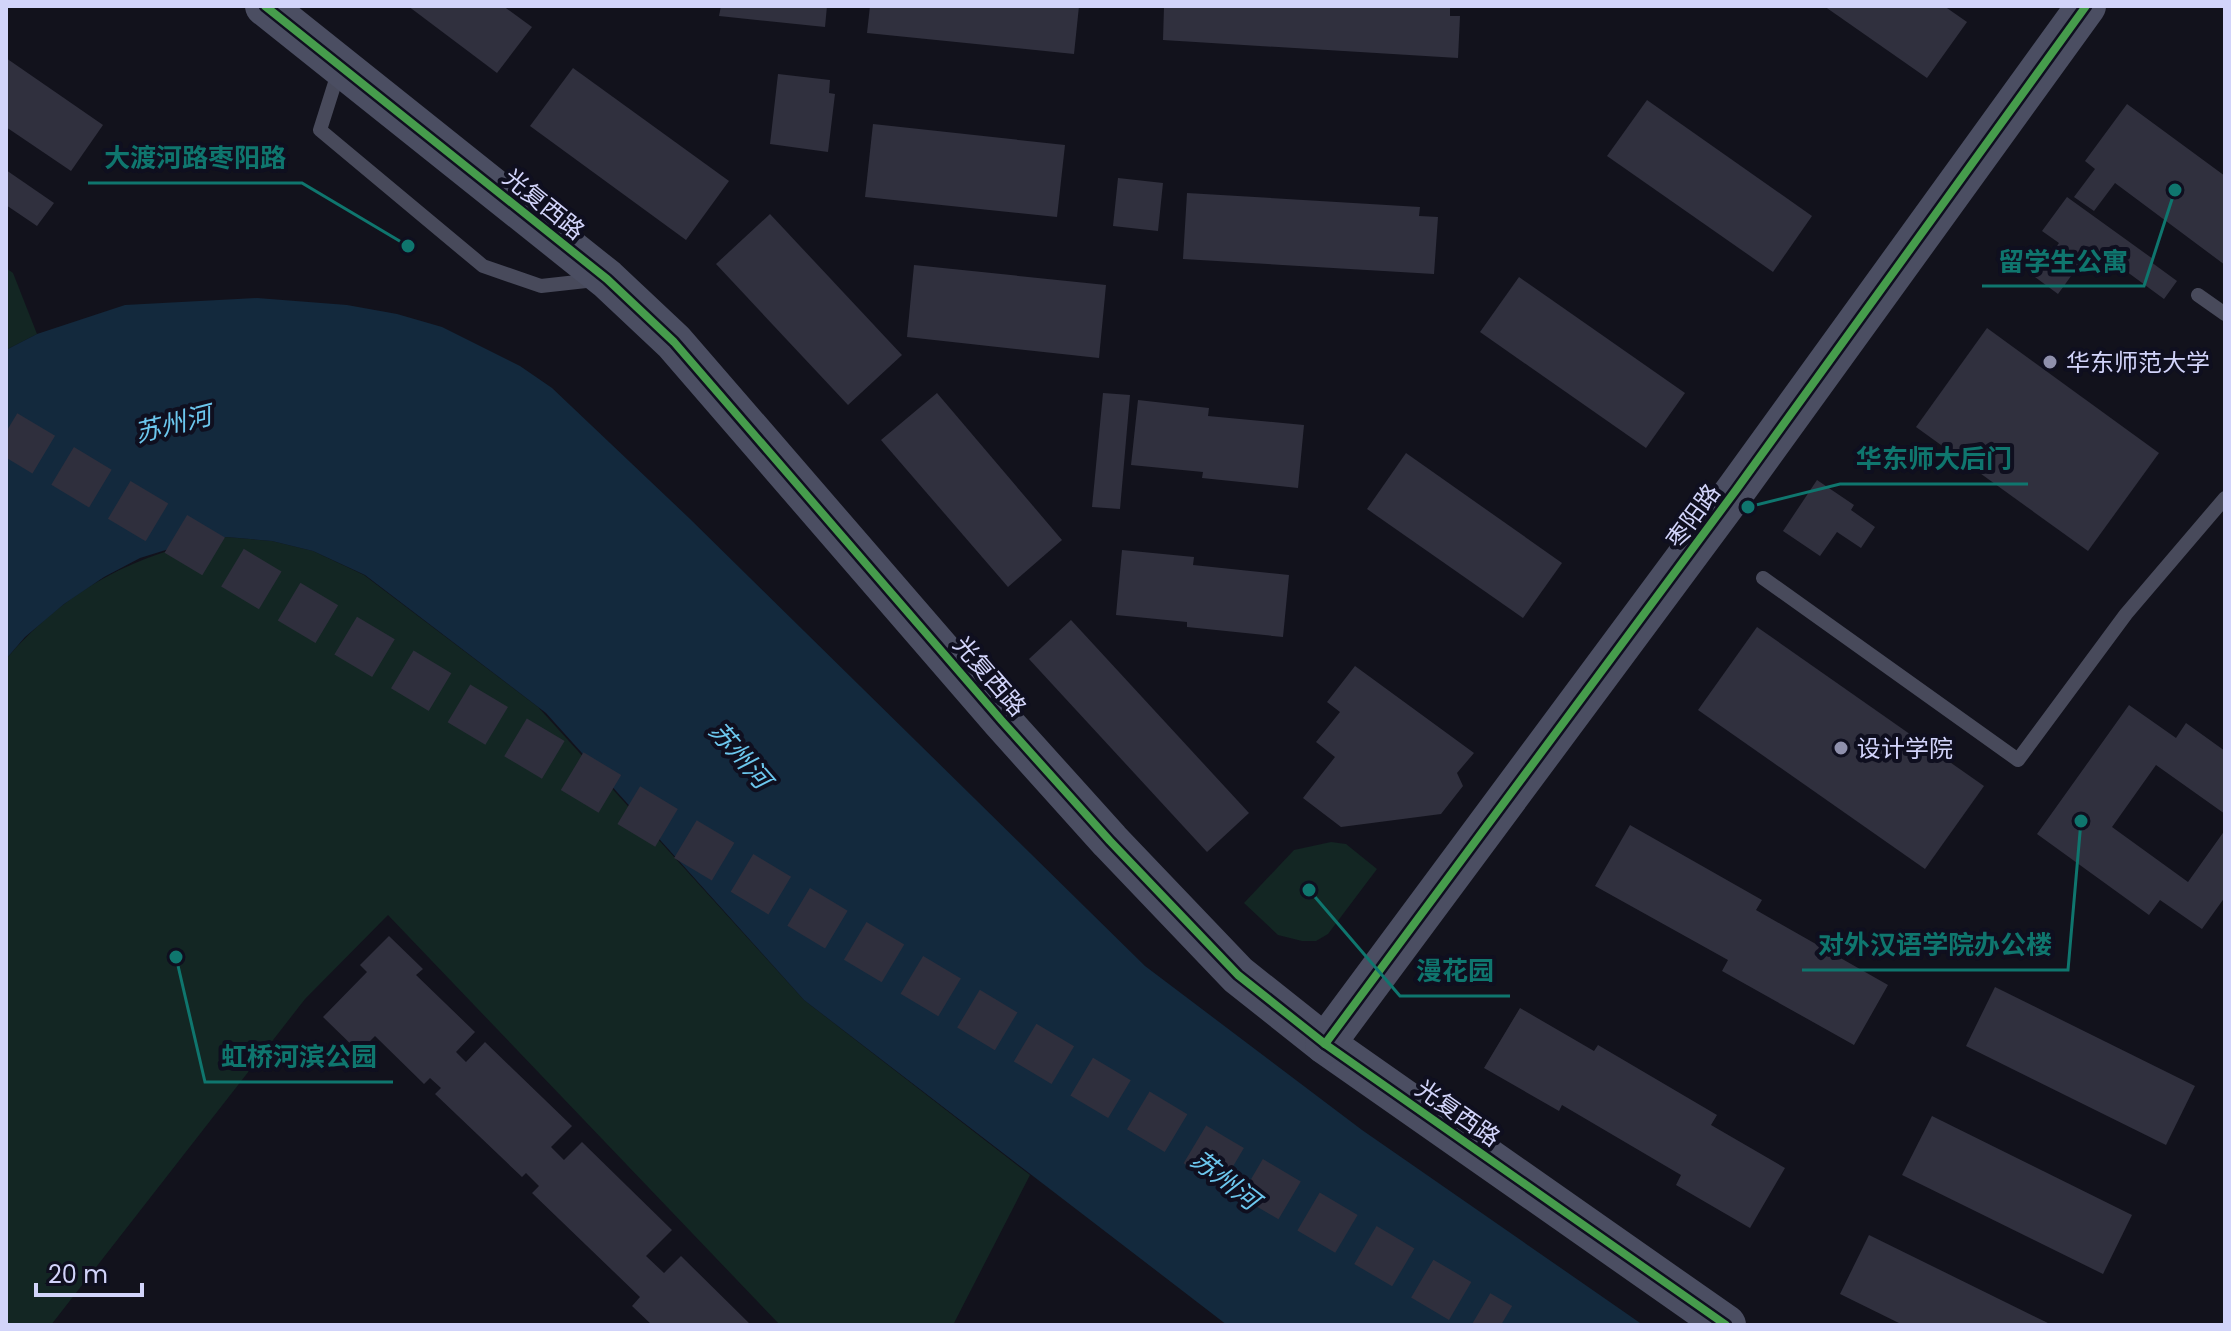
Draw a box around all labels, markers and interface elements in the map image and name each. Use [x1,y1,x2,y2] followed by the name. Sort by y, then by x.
[88,133,302,183] callout: 大渡河路枣阳路
[104,140,286,176] text: 大渡河路枣阳路
[496,161,592,247] street label: 光复西路
[1982,236,2144,286] callout: 留学生公寓
[1998,244,2128,280] text: 留学生公寓
[2066,346,2210,379] place label: 华东师范大学
[2041,353,2059,371] marker: 华东师范大学
[131,396,220,451] water label: 苏州河
[1840,434,2028,484] callout: 华东师大后门
[1856,441,2012,477] text: 华东师大后门
[1658,477,1728,555] street label: 枣阳路
[946,629,1034,723] street label: 光复西路
[701,714,782,800] water label: 苏州河
[1857,732,1953,765] place label: 设计学院
[1832,739,1850,757] marker: 设计学院
[1802,920,2068,970] callout: 对外汉语学院办公楼
[1818,927,2052,963] text: 对外汉语学院办公楼
[1400,946,1510,996] callout: 漫花园
[1416,953,1494,989] text: 漫花园
[205,1032,393,1082] callout: 虹桥河滨公园
[221,1039,377,1075] text: 虹桥河滨公园
[1409,1072,1507,1154] street label: 光复西路
[1183,1142,1271,1221] water label: 苏州河
[36,1247,142,1297] scale bar
[48,1258,108,1291] text: 20 m

